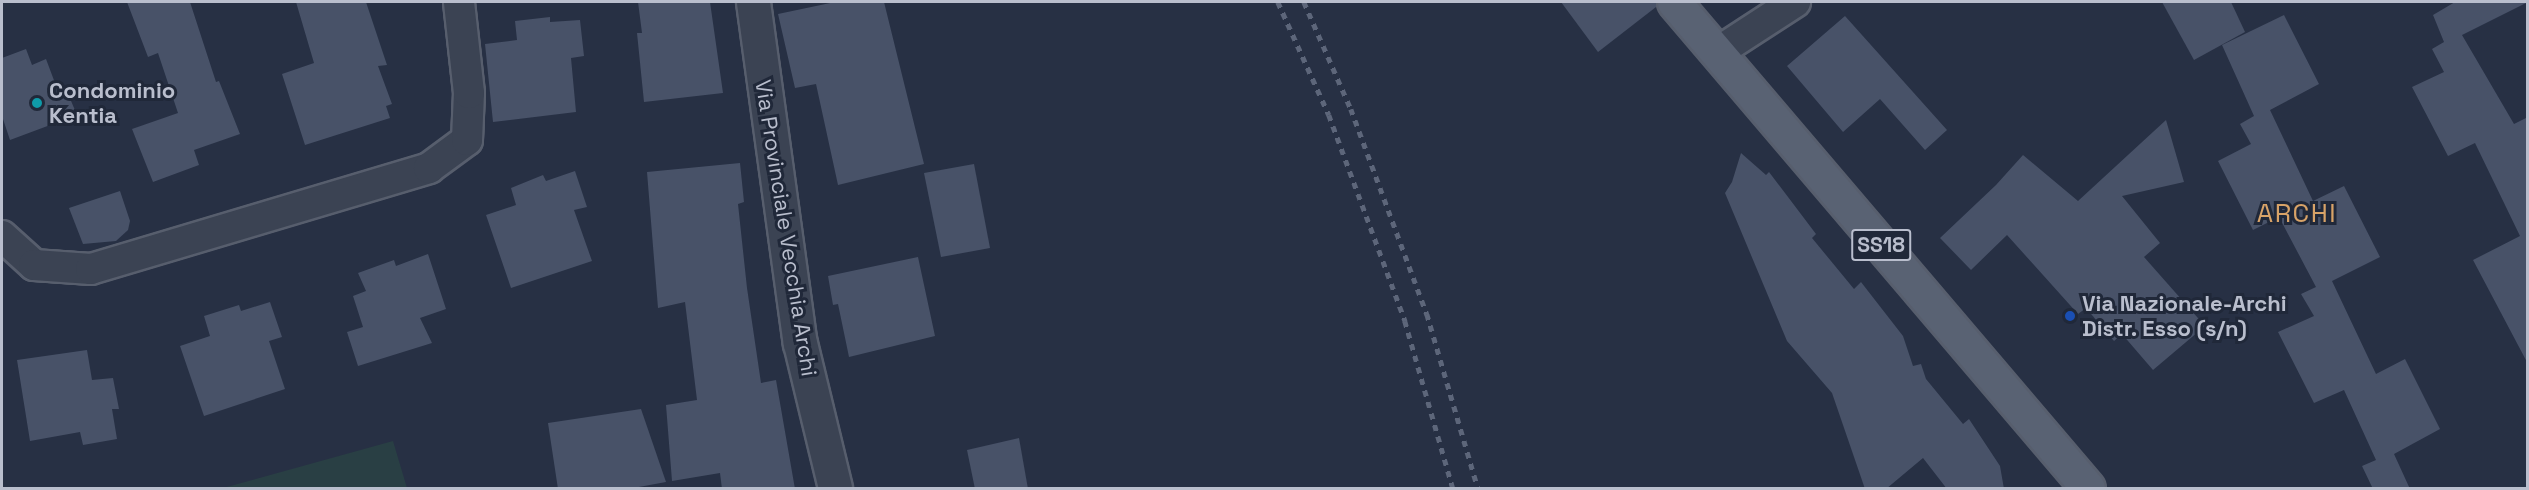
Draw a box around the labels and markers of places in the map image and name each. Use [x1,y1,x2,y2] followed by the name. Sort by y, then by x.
[49,77,175,128] place label: Condominio Kentia
[30,96,44,110] marker: Condominio Kentia
[2082,290,2287,342] place label: Via Nazionale-Archi Distr. Esso (s/n)
[2063,309,2077,323] marker: Via Nazionale-Archi Distr. Esso (s/n)

